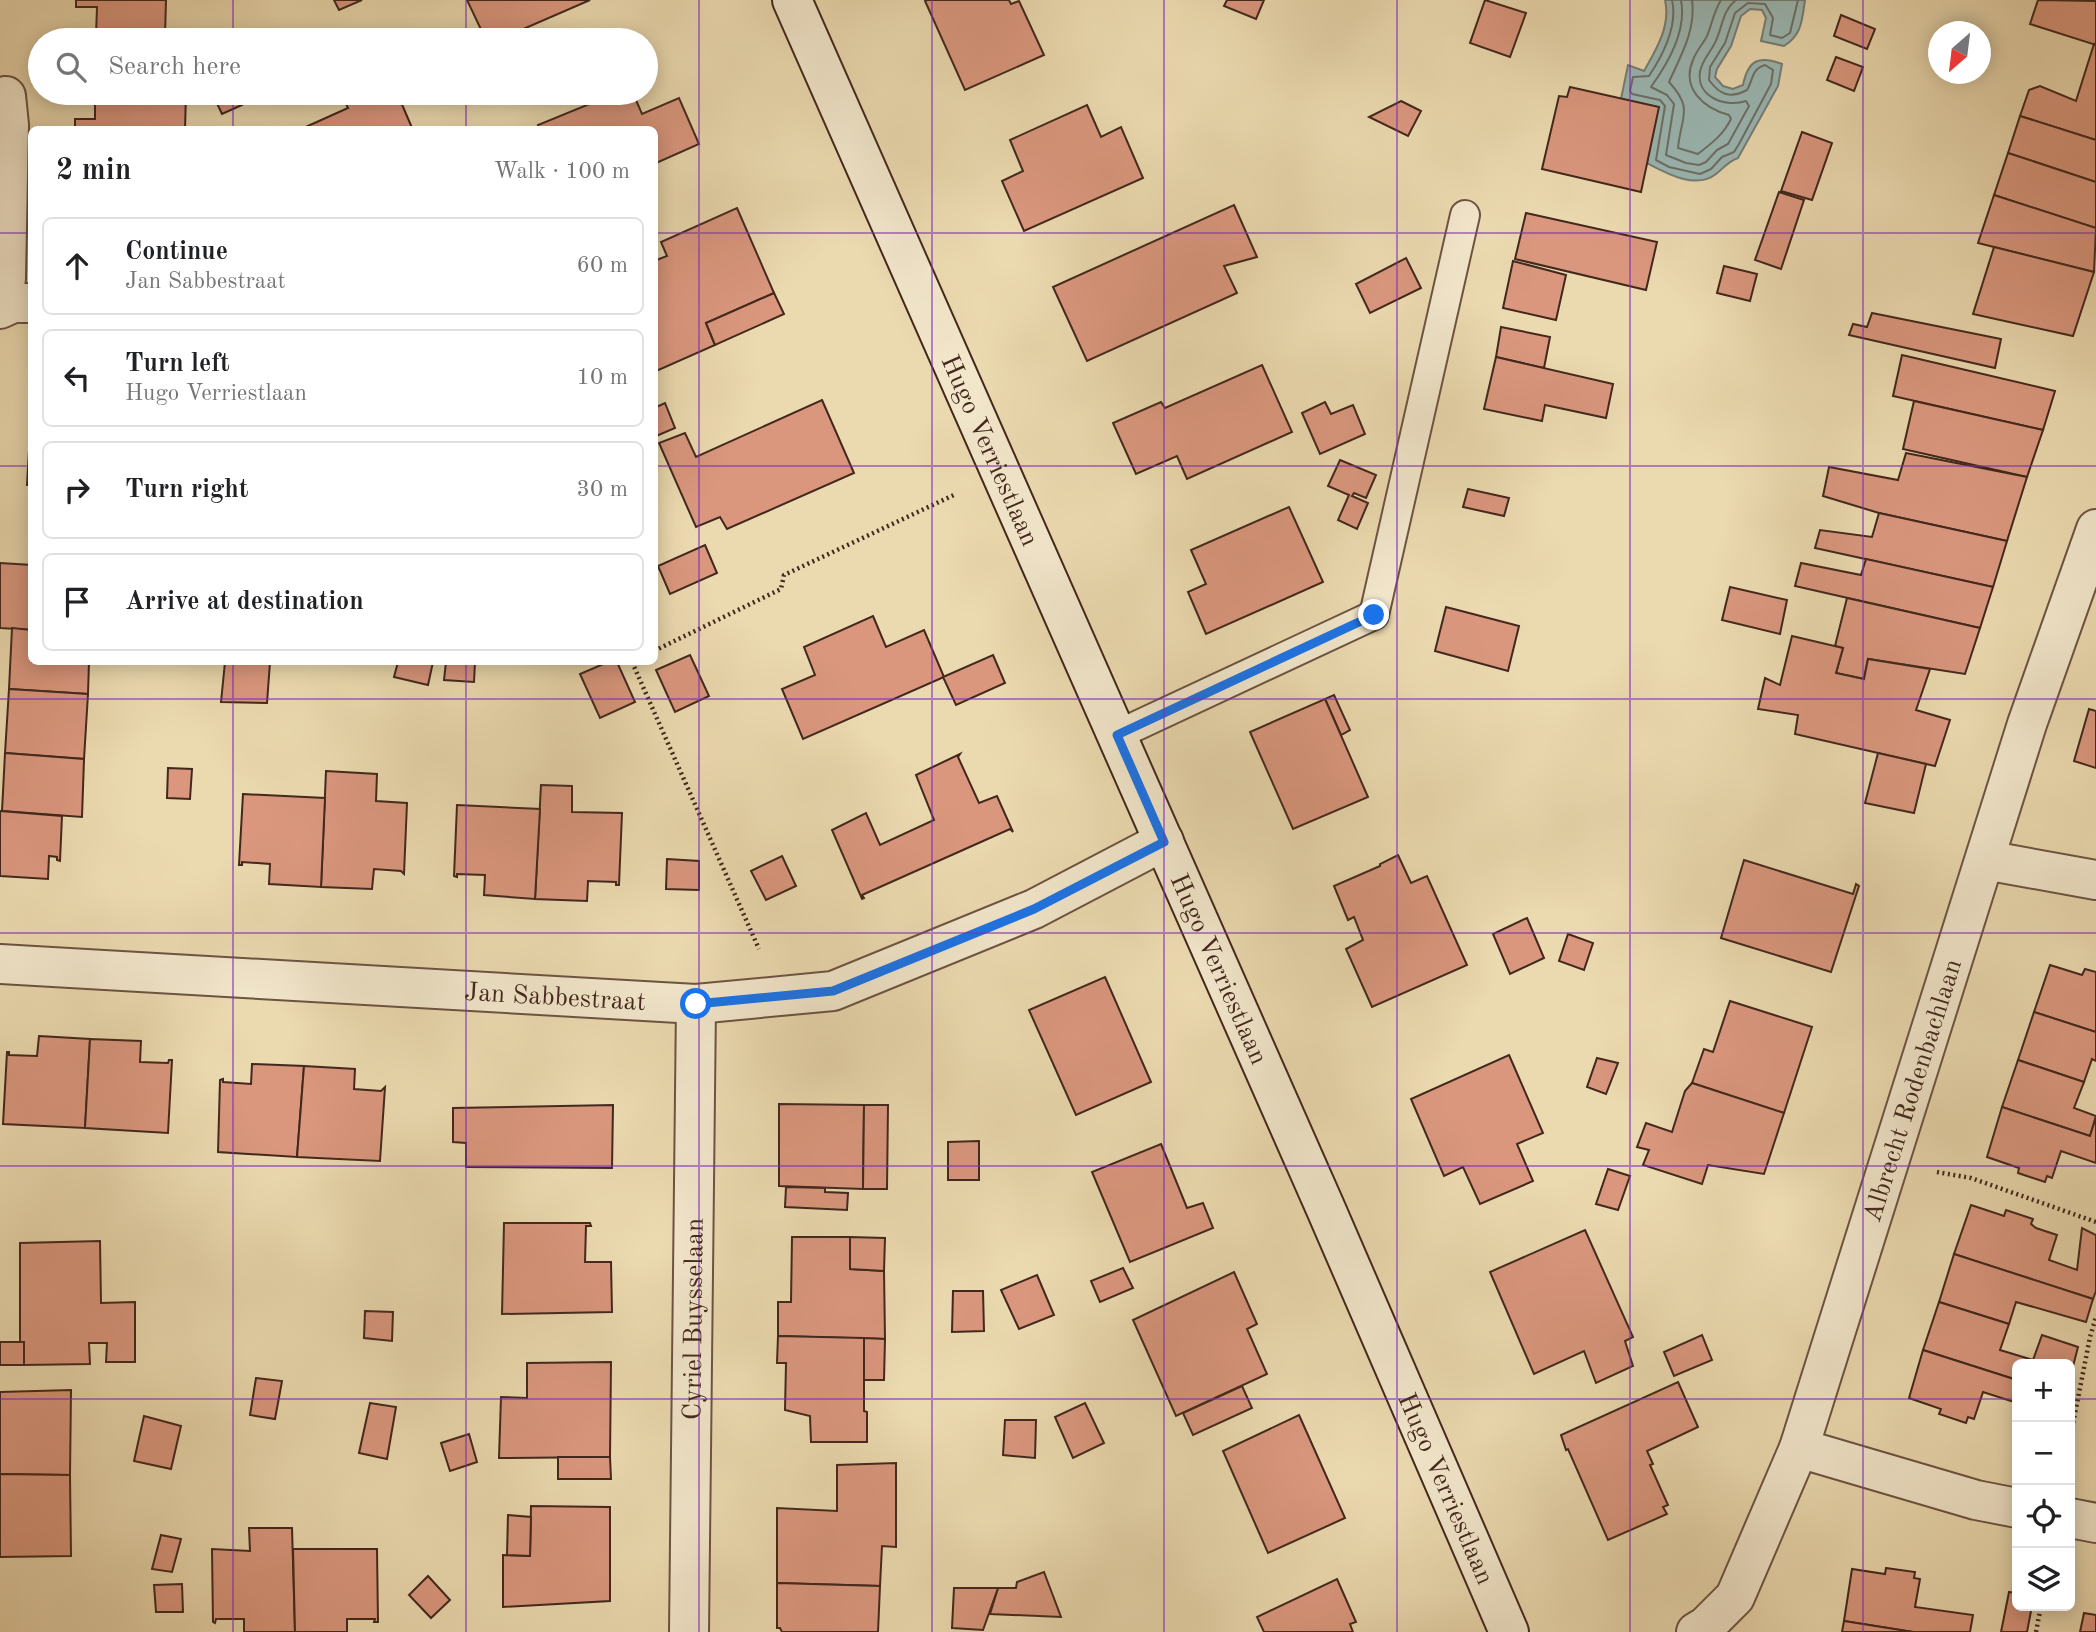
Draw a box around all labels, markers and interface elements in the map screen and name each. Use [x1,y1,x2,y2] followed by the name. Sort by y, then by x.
[1928,21,1991,84] north arrow
[28,28,658,105] search box
[52,48,90,86] icon: search
[108,54,241,80] text: Search here
[56,156,131,186] text: 2 min
[494,160,630,183] text: Walk · 100 m
[125,239,228,265] text: Continue
[58,247,96,285] icon: ahead
[577,254,628,277] text: 60 m
[125,270,286,293] text: Jan Sabbestraat
[125,351,230,377] text: Turn left
[935,352,1042,550] street label: Hugo Verriestlaan
[58,359,96,397] icon: left
[577,366,628,389] text: 10 m
[125,382,307,405] text: Hugo Verriestlaan
[58,471,96,509] icon: right
[125,477,248,503] text: Turn right
[577,478,628,501] text: 30 m
[58,583,96,621] icon: arrive
[125,589,364,615] text: Arrive at destination
[1358,599,1389,630] route end
[1165,870,1271,1069] street label: Hugo Verriestlaan
[1860,956,1967,1226] street label: Albrecht Rodenbachlaan
[464,980,646,1016] street label: Jan Sabbestraat
[680,988,711,1019] route start
[680,1218,709,1420] street label: Cyriel Buysselaan
[2012,1359,2075,1611] map controls
[2012,1359,2075,1422] button: +
[1392,1390,1498,1589] street label: Hugo Verriestlaan
[2012,1422,2075,1485] button: −
[2012,1485,2075,1548] button: locate
[2012,1548,2075,1611] button: layers

